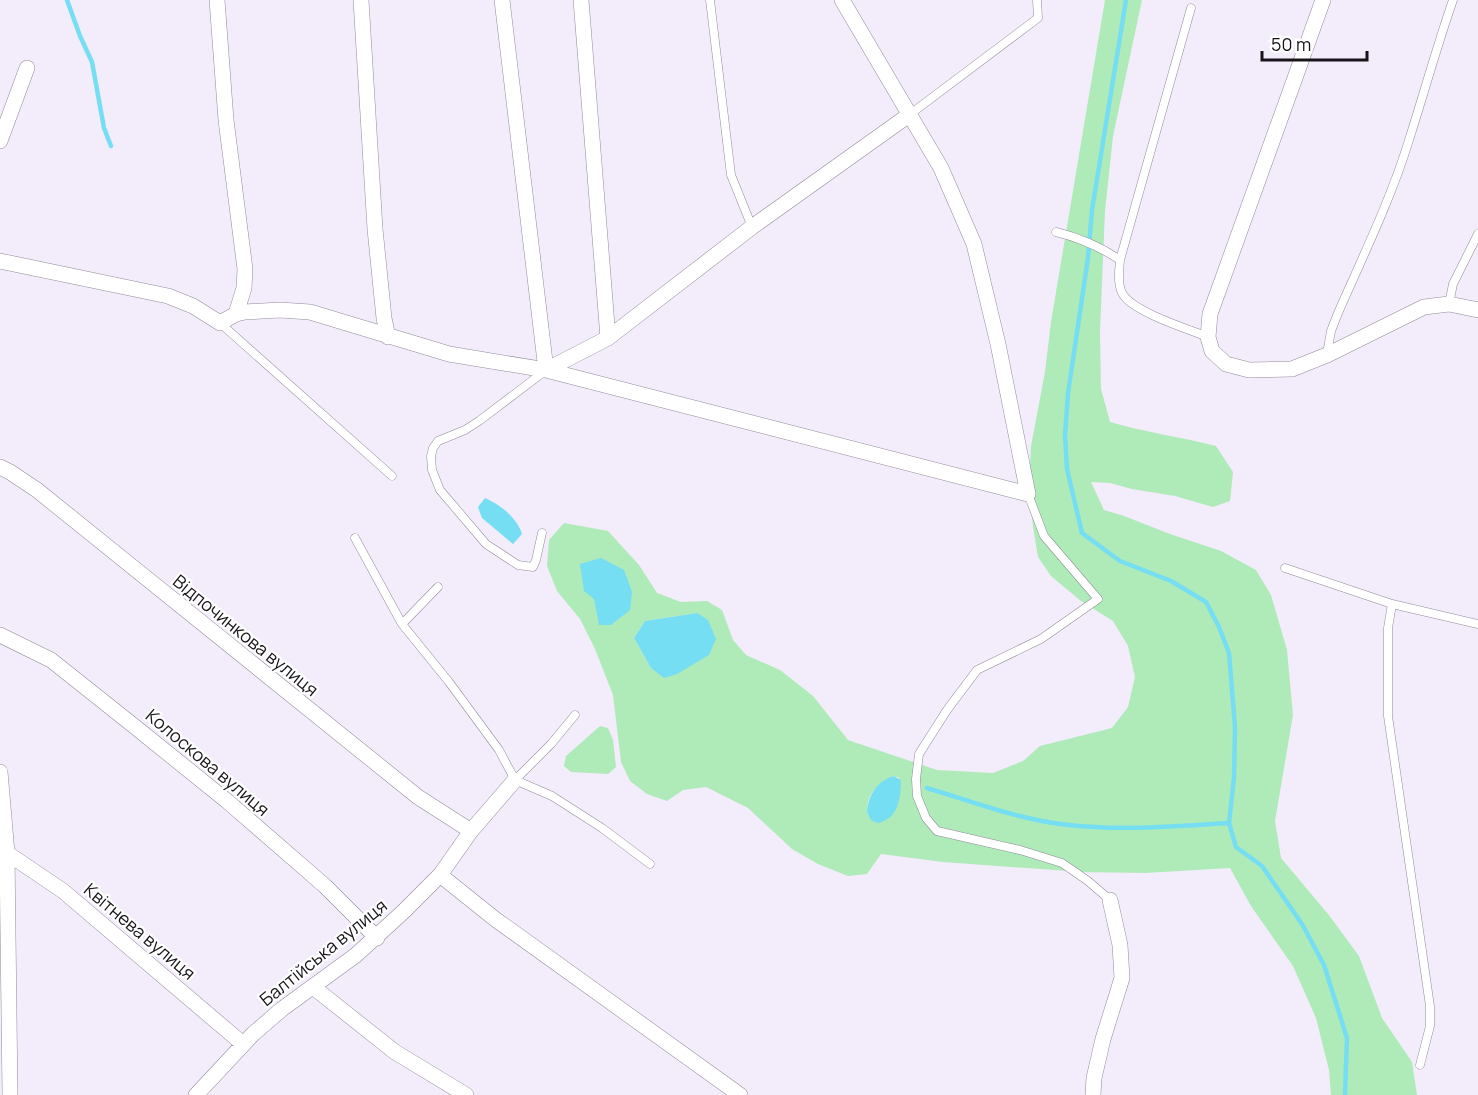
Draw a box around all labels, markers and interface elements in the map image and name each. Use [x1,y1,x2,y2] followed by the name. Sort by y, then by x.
[1262,24,1367,62] scale bar
[1271,32,1311,56] text: 50 m
[168,569,324,701] street label: Відпочинкова вулиця
[141,703,275,821] street label: Колоскова вулиця
[79,877,201,985] street label: Квітнева вулиця
[254,893,392,1011] street label: Балтійська вулиця

